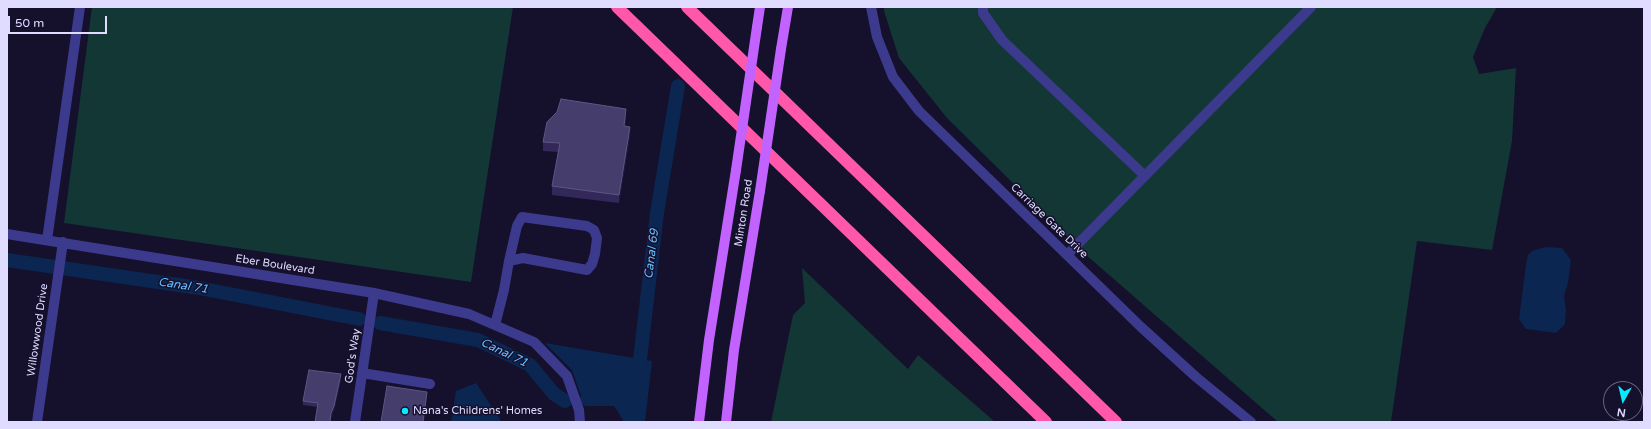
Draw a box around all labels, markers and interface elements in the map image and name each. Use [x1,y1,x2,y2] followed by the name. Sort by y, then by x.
[10,8,109,34] scale bar
[15,16,44,30] text: 50 m
[732,178,756,248] street label: Minton Road
[1008,181,1090,261] street label: Carriage Gate Drive
[642,228,662,280] water label: Canal 69
[234,252,316,278] street label: Eber Boulevard
[157,275,209,297] water label: Canal 71
[25,283,51,377] street label: Willowwood Drive
[343,328,363,384] street label: God's Way
[478,336,530,370] water label: Canal 71
[1603,381,1643,421] north arrow
[413,404,542,418] place label: Nana's Childrens' Homes
[1616,405,1627,419] text: N
[400,406,410,416] marker: Nana's Childrens' Homes

